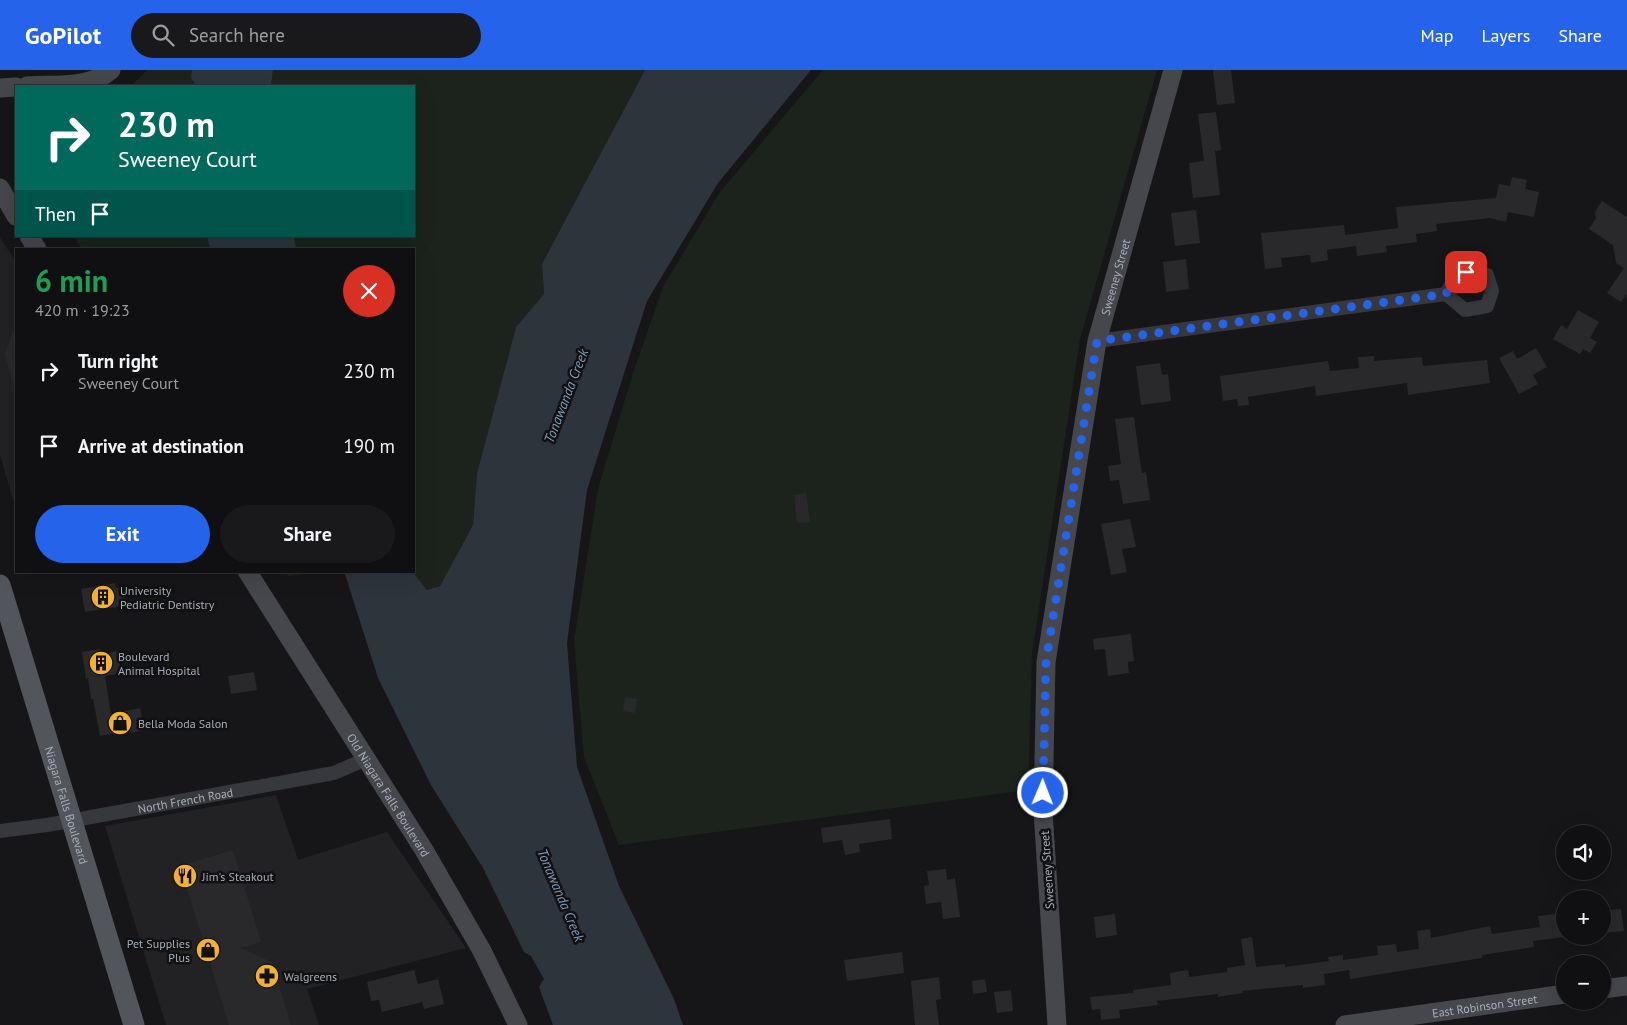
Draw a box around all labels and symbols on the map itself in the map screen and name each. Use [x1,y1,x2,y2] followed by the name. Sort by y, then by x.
[1097,237,1133,317] street label: Sweeney Street
[1445,251,1487,293] pin
[540,346,592,446] water label: Tonawanda Creek
[120,583,215,612] place label: University Pediatric Dentistry
[90,584,116,610] building icon: University Pediatric Dentistry
[118,649,200,678] place label: Boulevard Animal Hospital
[88,650,114,676] building icon: Boulevard Animal Hospital
[107,710,133,736] shop icon: Bella Moda Salon
[138,716,228,731] place label: Bella Moda Salon
[344,730,434,859] street label: Old Niagara Falls Boulevard
[42,744,92,866] street label: Niagara Falls Boulevard
[1016,766,1068,818] position arrow
[137,784,234,816] street label: North French Road
[1037,830,1057,910] street label: Sweeney Street
[533,846,589,945] water label: Tonawanda Creek
[172,863,198,889] restaurant icon: Jim's Steakout
[201,869,274,884] place label: Jim's Steakout
[127,936,190,965] place label: Pet Supplies Plus
[195,937,221,963] shop icon: Pet Supplies Plus
[254,963,280,989] pharmacy icon: Walgreens
[284,969,337,984] place label: Walgreens
[1431,991,1538,1020] street label: East Robinson Street

